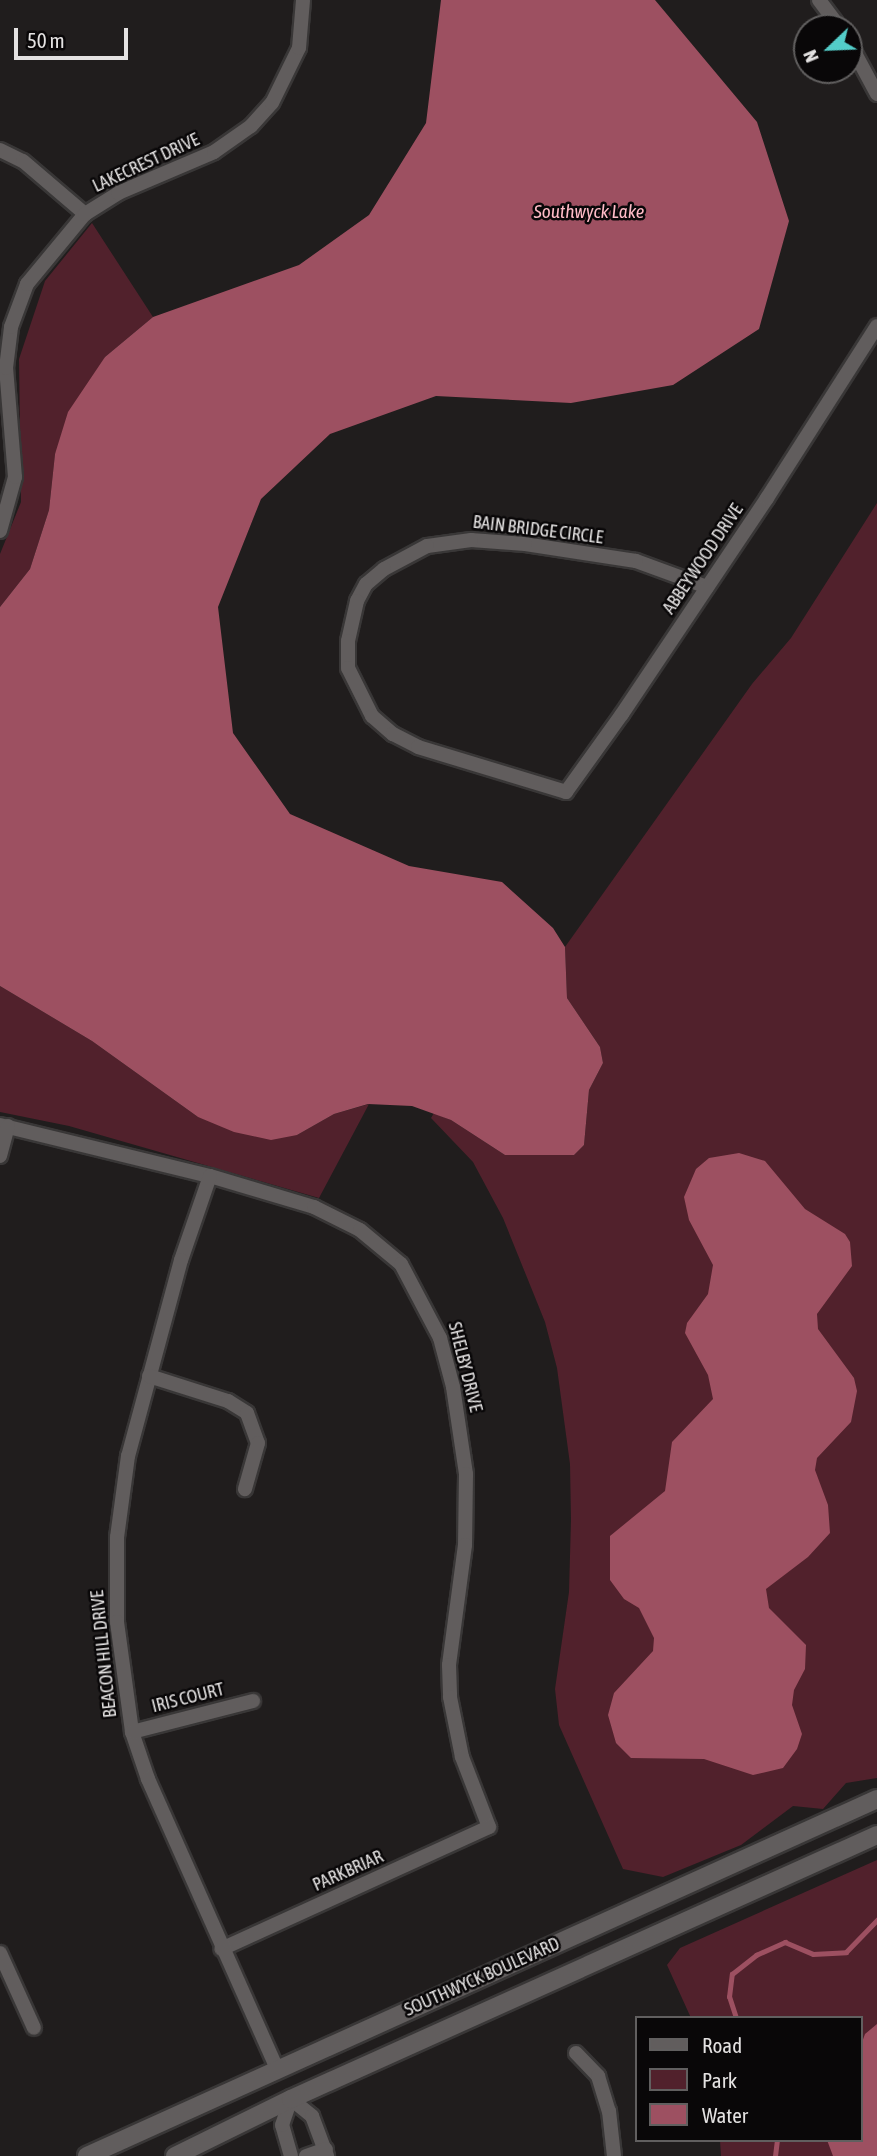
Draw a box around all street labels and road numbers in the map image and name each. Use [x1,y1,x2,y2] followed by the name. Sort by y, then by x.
[89,129,203,197] street label: LAKECREST DRIVE
[658,500,748,618] street label: ABBEYWOOD DRIVE
[472,511,604,549] street label: BAIN BRIDGE CIRCLE
[443,1320,487,1414] street label: SHELBY DRIVE
[87,1589,121,1719] street label: BEACON HILL DRIVE
[149,1679,227,1717] street label: IRIS COURT
[309,1846,387,1896] street label: PARKBRIAR
[401,1933,563,2021] street label: SOUTHWYCK BOULEVARD

